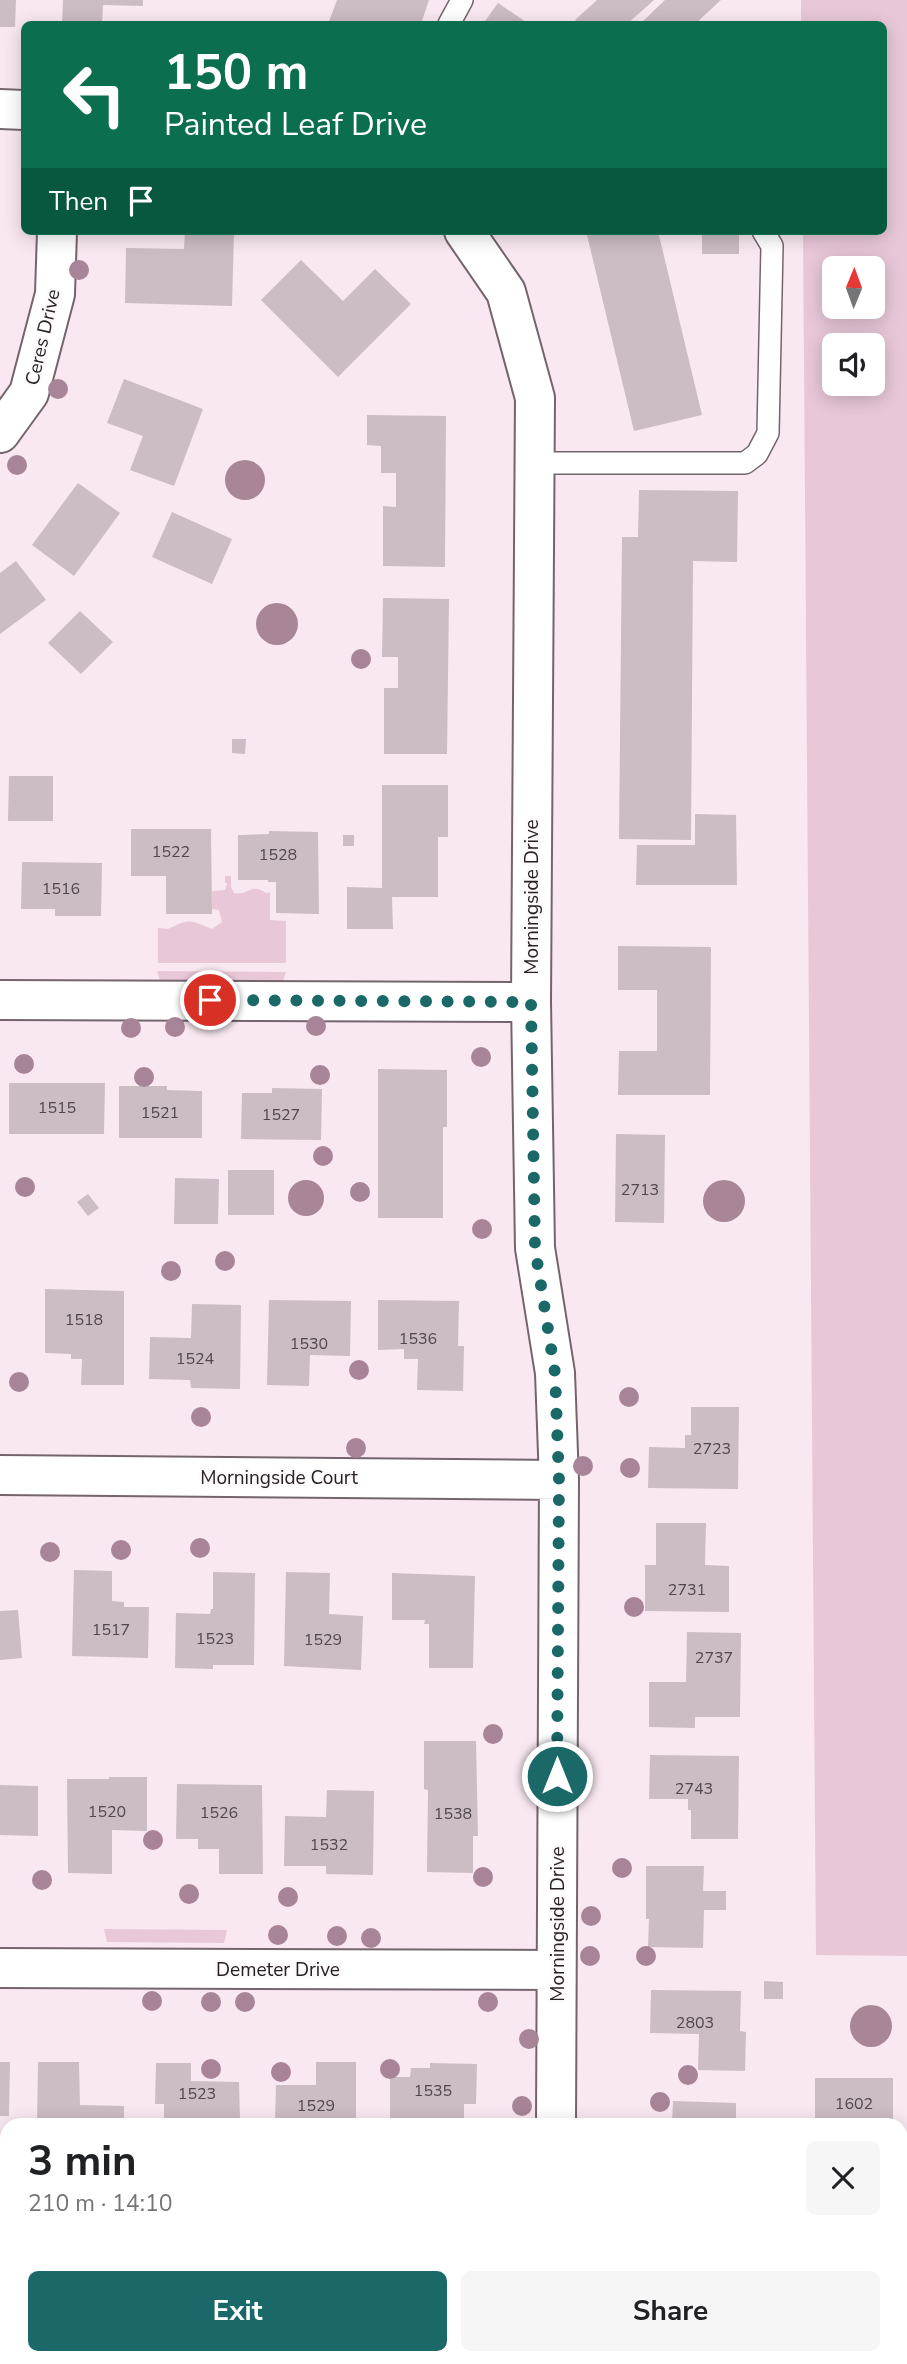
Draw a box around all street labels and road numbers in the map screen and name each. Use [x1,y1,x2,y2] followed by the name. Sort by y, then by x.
[19,287,67,388] street label: Ceres Drive
[519,819,545,975] street label: Morningside Drive
[200,1465,358,1491] street label: Morningside Court
[545,1846,571,2002] street label: Morningside Drive
[216,1957,340,1983] street label: Demeter Drive

